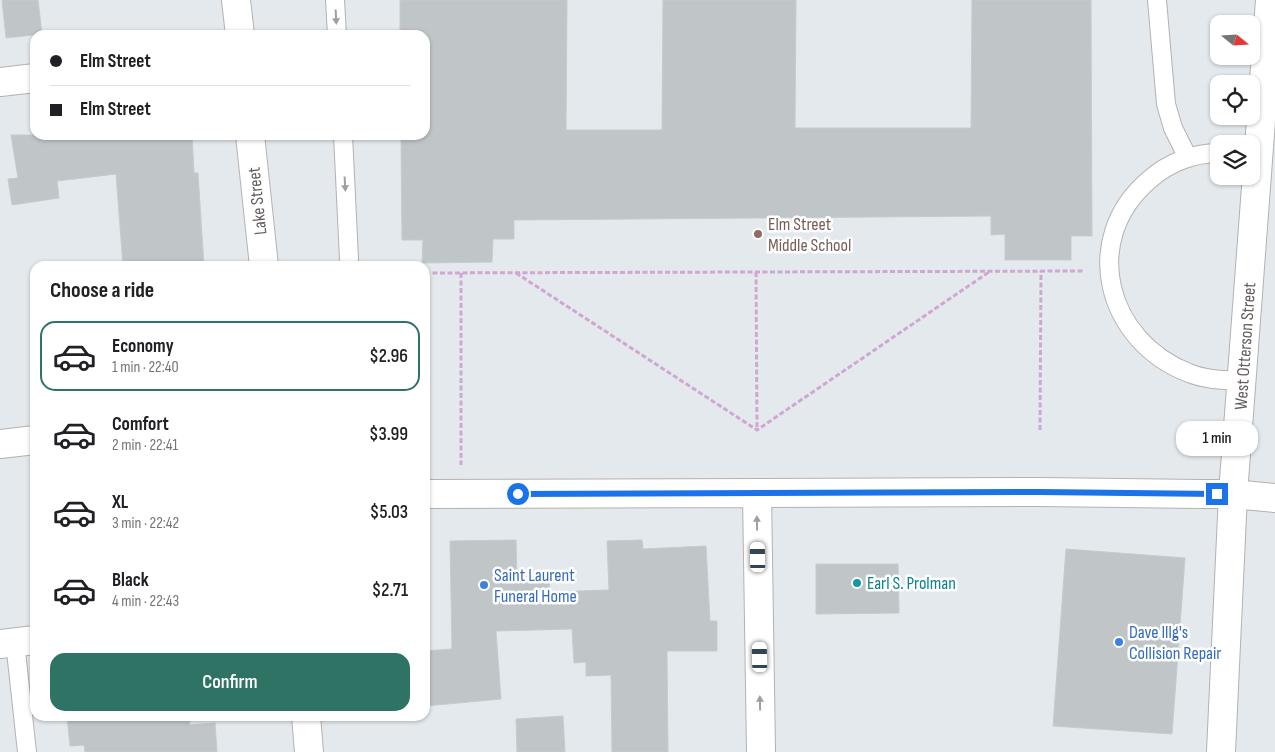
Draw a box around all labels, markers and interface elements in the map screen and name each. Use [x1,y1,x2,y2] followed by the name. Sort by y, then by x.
[333,10,341,26] one-way arrow
[1210,15,1260,65] north arrow
[1210,15,1260,185] map controls
[80,50,151,73] text: Elm Street
[1210,75,1260,125] button: locate
[80,98,151,121] text: Elm Street
[1210,135,1260,185] button: layers
[243,165,272,236] street label: Lake Street
[342,176,350,192] one-way arrow
[768,214,851,256] place label: Elm Street Middle School
[752,228,764,240] marker: Elm Street Middle School
[50,277,154,304] text: Choose a ride
[1231,281,1260,410] street label: West Otterson Street
[52,334,97,379] icon: car
[112,335,174,358] text: Economy
[369,345,408,368] text: $2.96
[112,358,179,377] text: 1 min · 22:40
[52,412,97,457] icon: car
[112,413,169,436] text: Comfort
[1176,422,1258,456] callout: 1 min
[369,423,408,446] text: $3.99
[1202,429,1232,448] text: 1 min
[112,436,178,455] text: 2 min · 22:41
[507,483,529,505] route start
[1206,483,1228,505] route end
[52,490,97,535] icon: car
[112,491,128,514] text: XL
[370,501,408,524] text: $5.03
[112,514,179,533] text: 3 min · 22:42
[753,515,761,531] one-way arrow
[750,542,765,572] car
[494,565,577,607] place label: Saint Laurent Funeral Home
[52,568,97,613] icon: car
[112,569,149,592] text: Black
[867,573,956,594] place label: Earl S. Prolman
[851,577,863,589] marker: Earl S. Prolman
[372,579,408,602] text: $2.71
[478,579,490,591] marker: Saint Laurent Funeral Home
[112,592,179,611] text: 4 min · 22:43
[1129,622,1222,664] place label: Dave Illg's Collision Repair
[1113,636,1125,648] marker: Dave Illg's Collision Repair
[752,642,767,672] car
[50,653,410,711] button: Confirm
[756,695,764,711] one-way arrow

